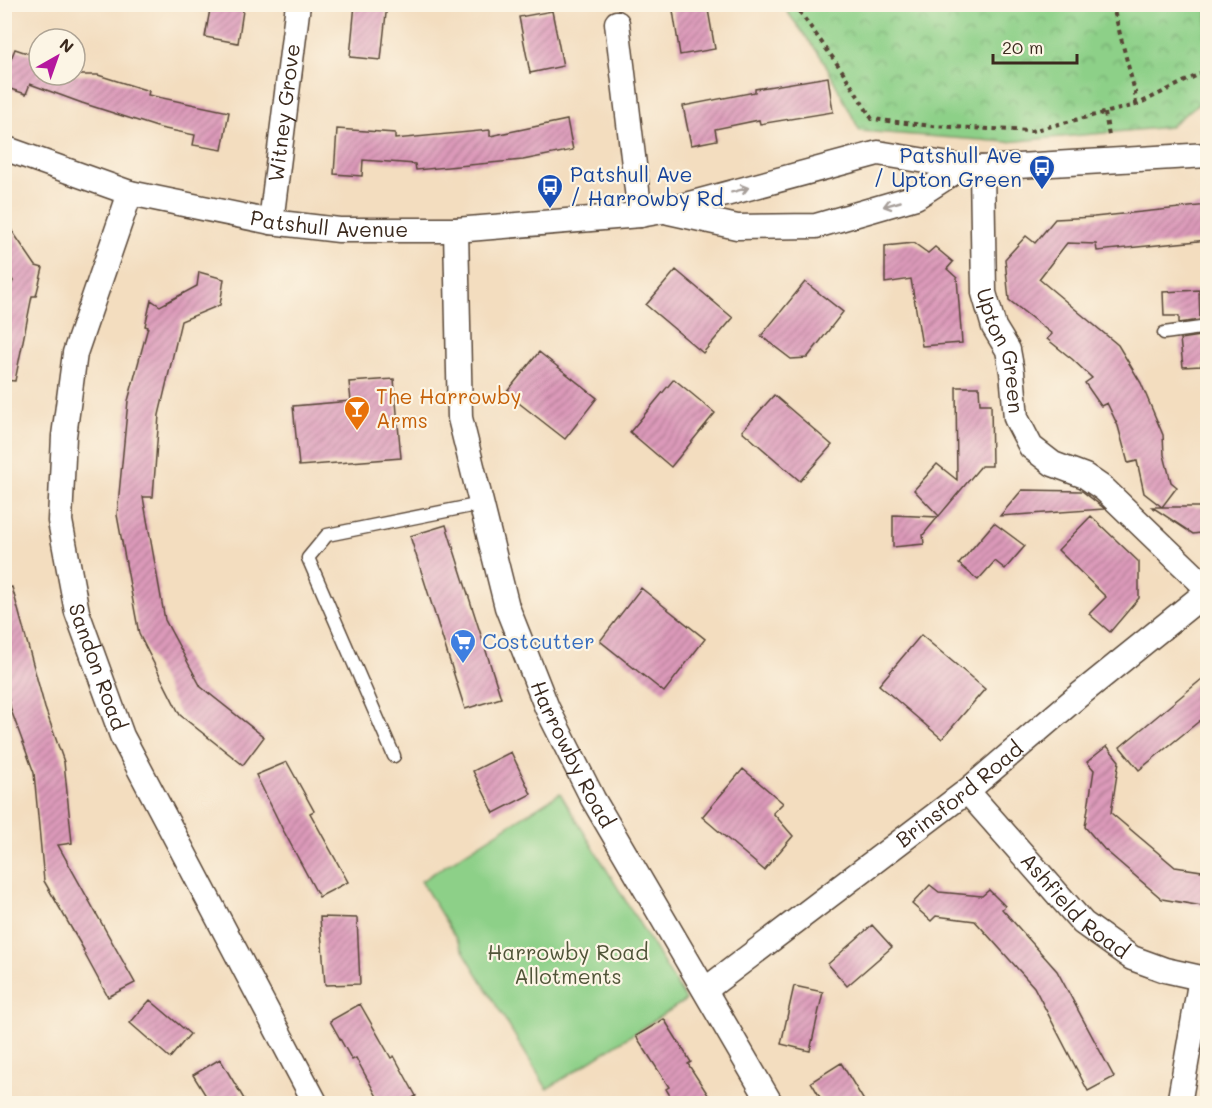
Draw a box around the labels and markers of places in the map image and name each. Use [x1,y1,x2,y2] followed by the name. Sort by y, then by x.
[874,141,1022,192] place label: Patshull Ave / Upton Green
[1027,153,1057,191] bus stop icon: Patshull Ave / Upton Green
[570,160,723,211] place label: Patshull Ave / Harrowby Rd
[535,172,565,210] bus stop icon: Patshull Ave / Harrowby Rd
[376,382,522,433] place label: The Harrowby Arms
[342,394,372,432] bar icon: The Harrowby Arms
[448,627,478,665] supermarket icon: Costcutter
[482,627,595,654] place label: Costcutter

